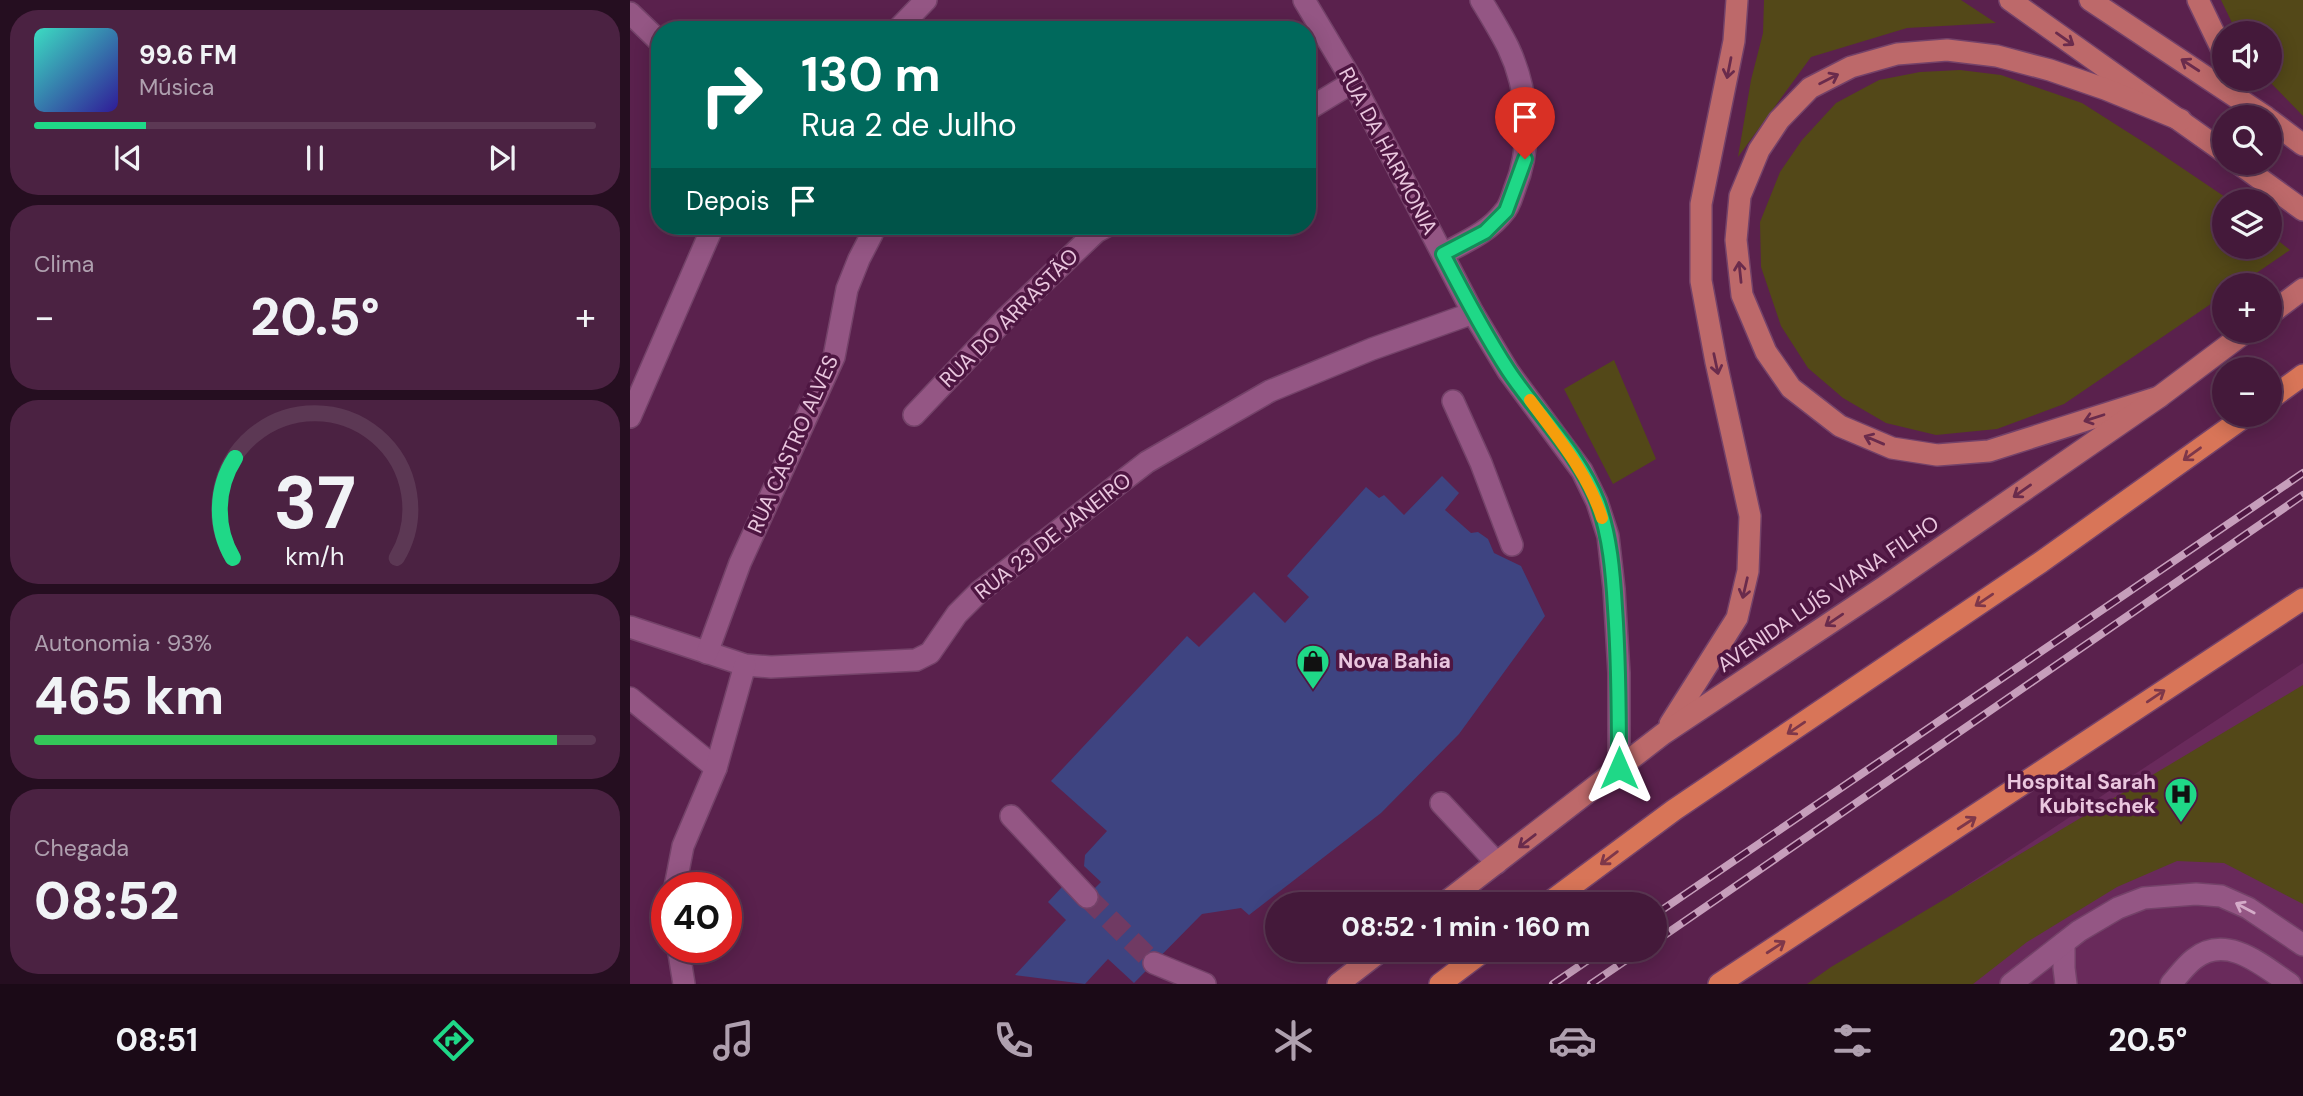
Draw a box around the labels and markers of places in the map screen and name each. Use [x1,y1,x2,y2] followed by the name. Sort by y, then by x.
[1495,87,1555,159] pin
[1294,642,1332,691] shop icon: Nova Bahia
[1338,647,1451,675] place label: Nova Bahia
[2007,768,2156,820] place label: Hospital Sarah Kubitschek
[2162,775,2200,824] hospital icon: Hospital Sarah Kubitschek

